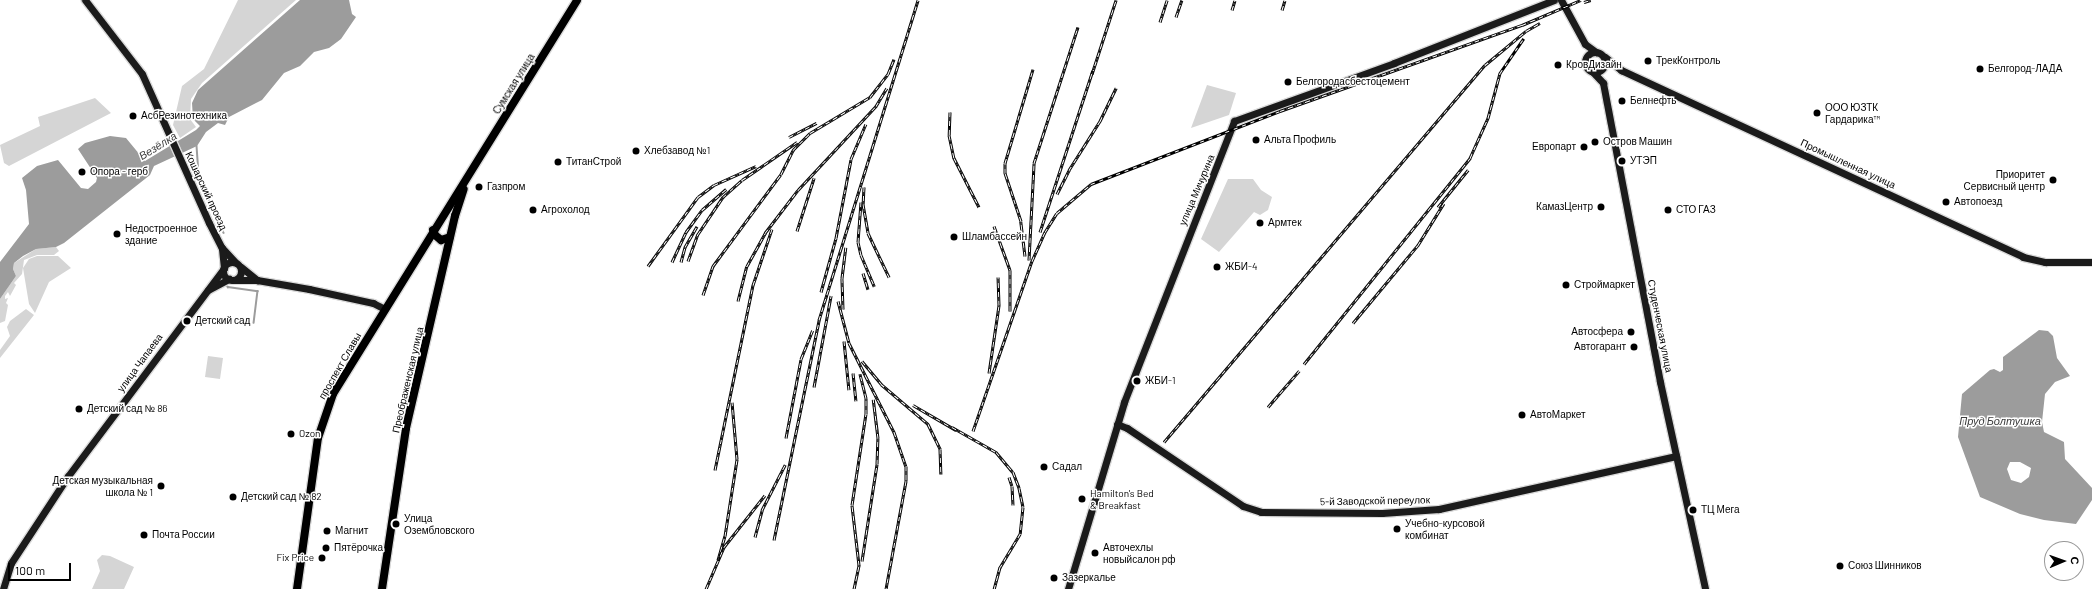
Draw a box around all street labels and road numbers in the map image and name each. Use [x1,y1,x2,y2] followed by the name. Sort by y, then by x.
[491,52,537,116] street label: Сумская улица
[1799,137,1897,191] street label: Промышленная улица
[183,150,229,232] street label: Кошарский проезд
[1177,153,1217,227] street label: улица Мичурина
[1645,279,1675,373] street label: Студенческая улица
[390,326,426,434] street label: Преображенская улица
[316,331,364,401] street label: проспект Славы
[115,332,165,394] street label: улица Чапаева
[1320,494,1430,508] street label: 5-й Заводской переулок

